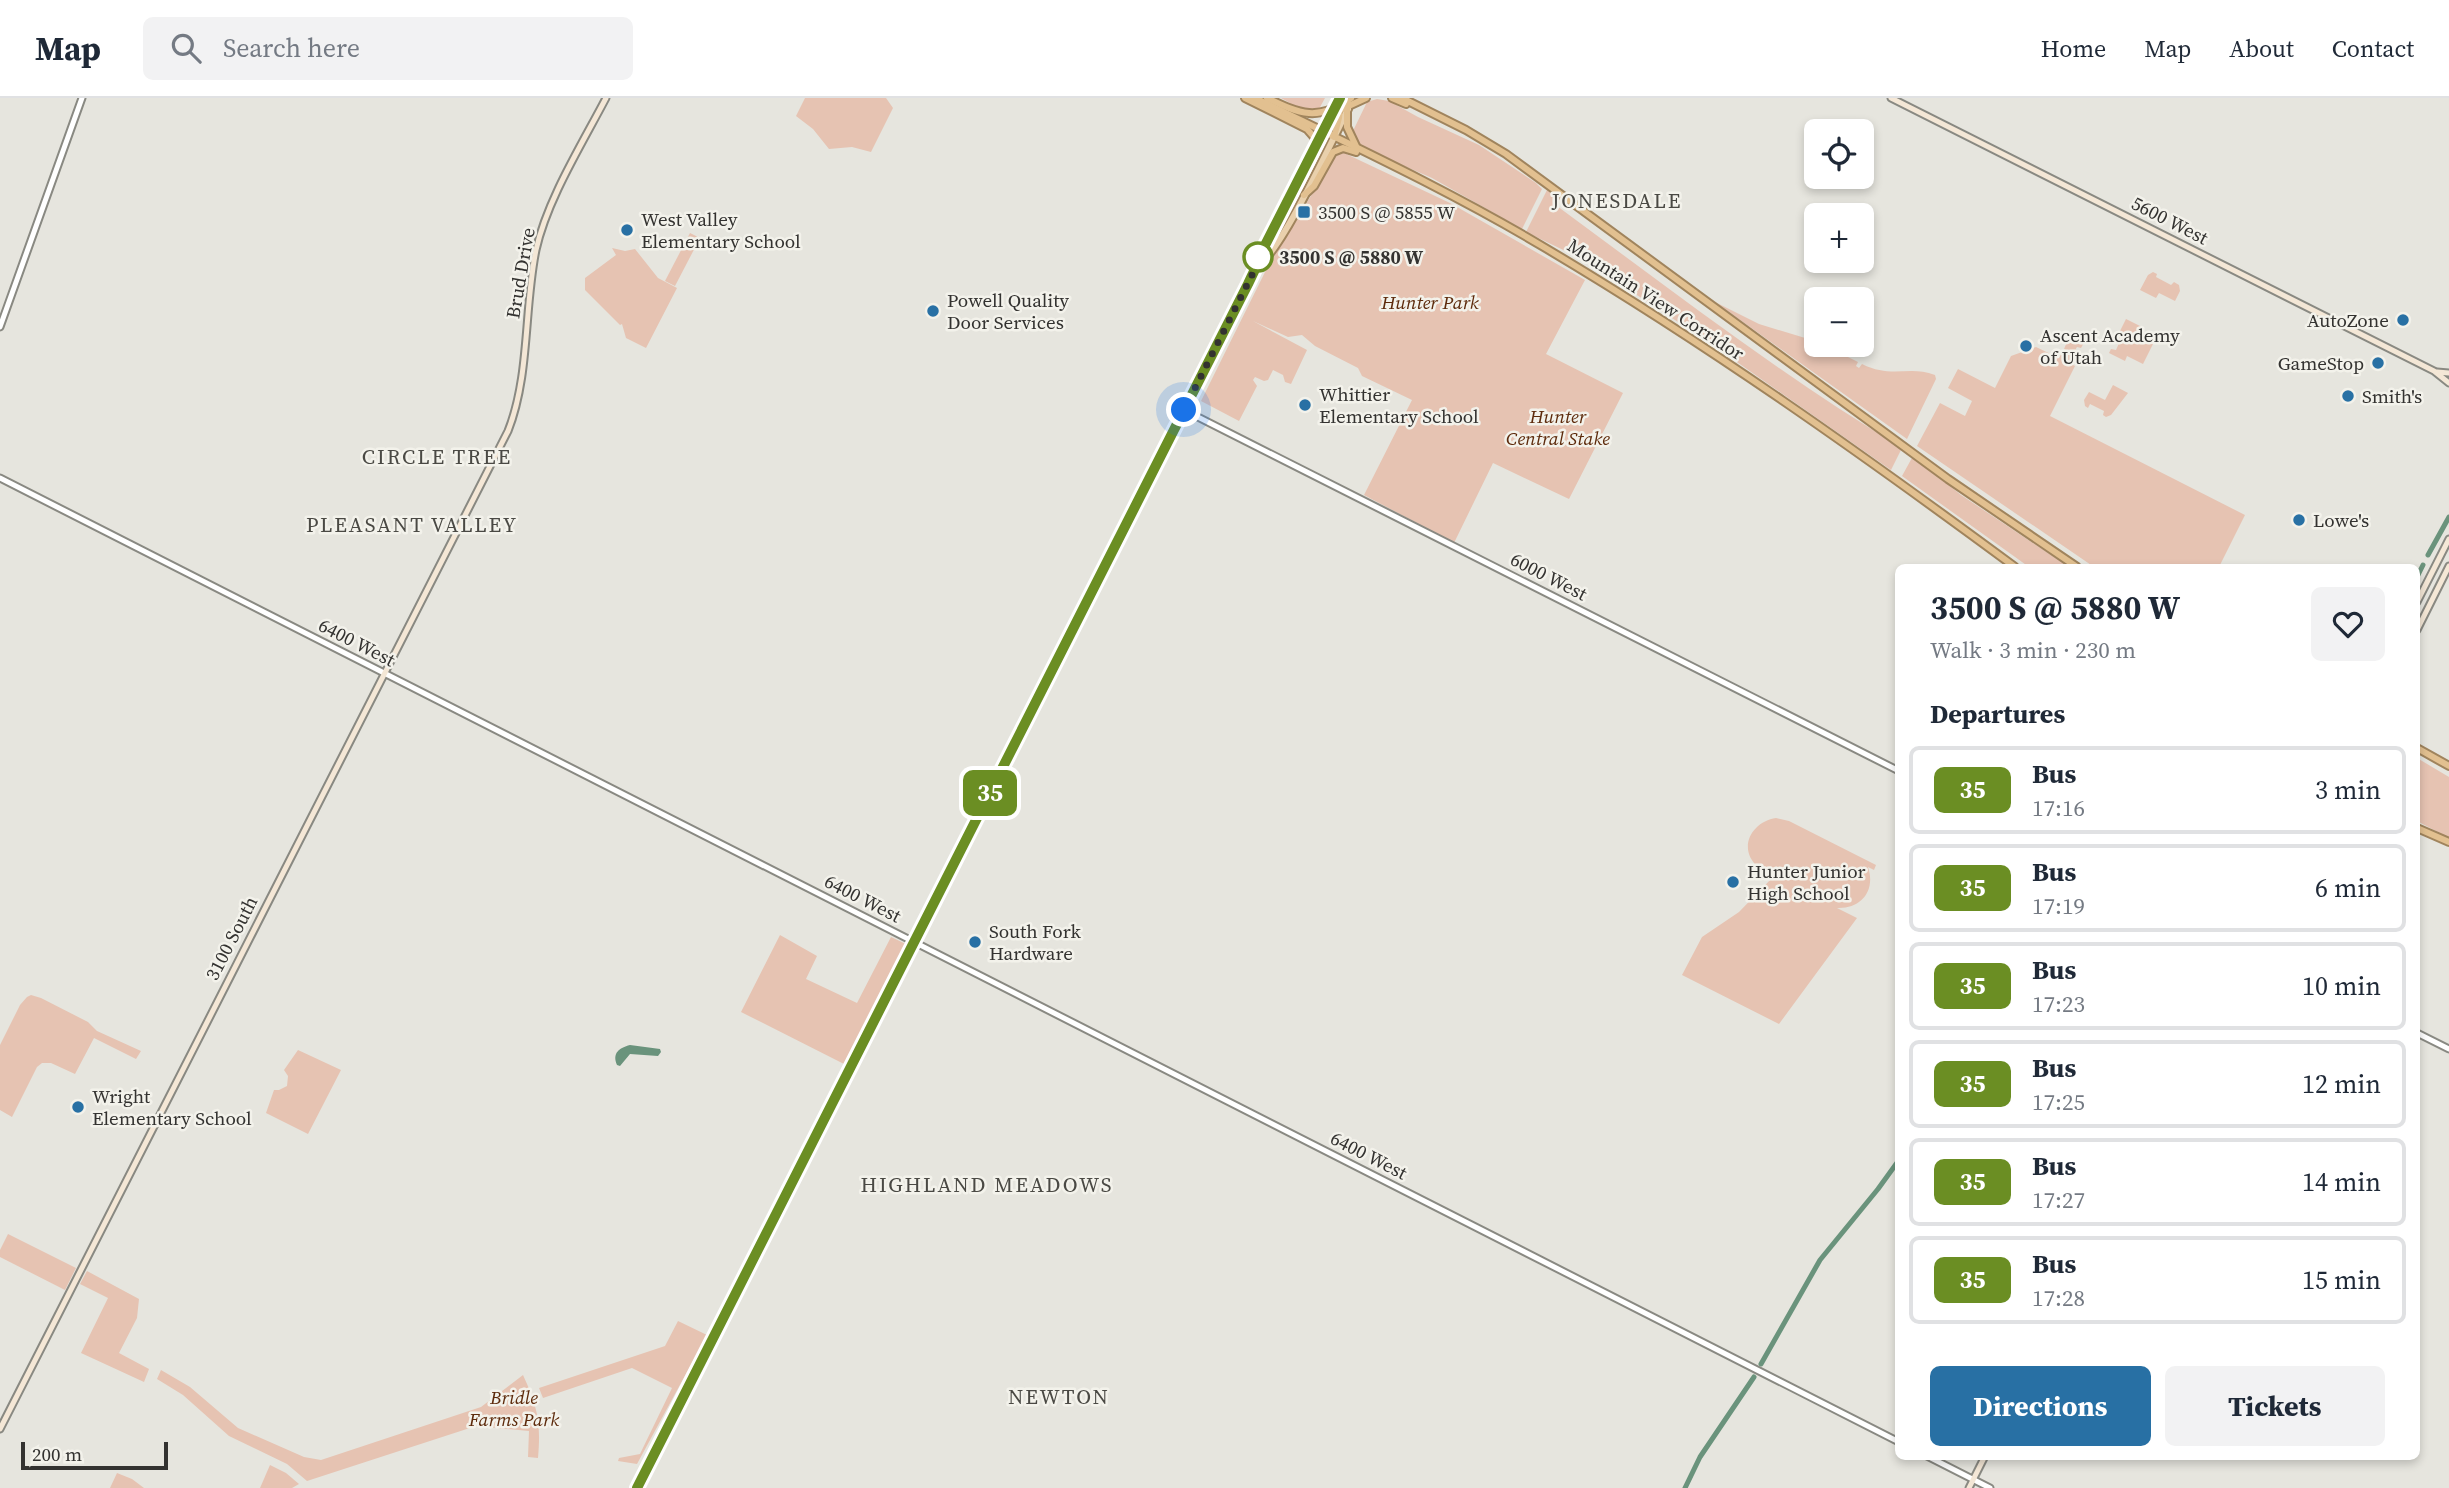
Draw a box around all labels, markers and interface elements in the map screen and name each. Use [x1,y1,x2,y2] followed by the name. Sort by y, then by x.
[143,17,633,80] search box
[35,26,101,71] text: Map
[167,29,205,67] icon: search
[223,30,360,66] text: Search here
[2041,32,2106,65] text: Home
[2144,32,2191,65] text: Map
[2229,32,2294,65] text: About
[2332,32,2414,65] text: Contact
[1804,119,1874,357] map controls
[1804,119,1874,189] button: locate
[1551,186,1682,215] district label: JONESDALE
[2127,190,2214,251] street label: 5600 West
[1318,199,1456,225] place label: 3500 S @ 5855 W
[1804,203,1874,273] button: +
[1296,204,1312,220] marker: 3500 S @ 5855 W
[641,206,801,254] place label: West Valley Elementary School
[619,222,635,238] marker: West Valley Elementary School
[499,225,541,321] street label: Brud Drive
[1562,232,1750,366] street label: Mountain View Corridor
[1243,242,1273,272] marker: 3500 S @ 5880 W
[1279,244,1423,270] place label: 3500 S @ 5880 W
[947,287,1069,335] place label: Powell Quality Door Services
[1804,287,1874,357] button: −
[1380,289,1479,315] park label: Hunter Park
[925,303,941,319] marker: Powell Quality Door Services
[2307,307,2389,333] place label: AutoZone
[2395,312,2411,328] marker: AutoZone
[2040,322,2180,370] place label: Ascent Academy of Utah
[2018,338,2034,354] marker: Ascent Academy of Utah
[2278,350,2364,376] place label: GameStop
[2370,355,2386,371] marker: GameStop
[1319,381,1479,429] place label: Whittier Elementary School
[2362,383,2422,409] place label: Smith's
[2340,388,2356,404] marker: Smith's
[1166,392,1201,427] your location
[1297,397,1313,413] marker: Whittier Elementary School
[1506,403,1610,451] park label: Hunter Central Stake
[362,442,512,471] district label: CIRCLE TREE
[2313,507,2369,533] place label: Lowe's
[306,510,518,539] district label: PLEASANT VALLEY
[2291,512,2307,528] marker: Lowe's
[1506,546,1593,607] street label: 6000 West
[1930,585,2180,630] text: 3500 S @ 5880 W
[2311,587,2385,661] button: heart
[314,612,401,673] street label: 6400 West
[1930,634,2136,666] text: Walk · 3 min · 230 m
[1930,696,2065,732] text: Departures
[2032,756,2076,792] text: Bus
[958,770,1021,816] line badge: 35
[2315,772,2381,808] text: 3 min
[1959,773,1986,806] text: 35
[977,776,1003,809] text: 35
[2032,792,2085,824] text: 17:16
[2032,854,2076,890] text: Bus
[1747,858,1866,906] place label: Hunter Junior High School
[820,868,907,929] street label: 6400 West
[2315,870,2381,906] text: 6 min
[1959,871,1986,904] text: 35
[1725,874,1741,890] marker: Hunter Junior High School
[2032,890,2085,922] text: 17:19
[199,892,263,984] street label: 3100 South
[989,918,1082,966] place label: South Fork Hardware
[967,934,983,950] marker: South Fork Hardware
[2032,952,2076,988] text: Bus
[2302,968,2381,1004] text: 10 min
[1959,969,1986,1002] text: 35
[2032,988,2085,1020] text: 17:23
[2032,1050,2076,1086] text: Bus
[2302,1066,2381,1102] text: 12 min
[1959,1067,1986,1100] text: 35
[92,1083,252,1131] place label: Wright Elementary School
[2032,1086,2085,1118] text: 17:25
[70,1099,86,1115] marker: Wright Elementary School
[1326,1125,1413,1186] street label: 6400 West
[2032,1148,2076,1184] text: Bus
[2302,1164,2381,1200] text: 14 min
[1959,1165,1986,1198] text: 35
[861,1170,1113,1199] district label: HIGHLAND MEADOWS
[2032,1184,2085,1216] text: 17:27
[2032,1246,2076,1282] text: Bus
[2302,1262,2381,1298] text: 15 min
[1959,1263,1986,1296] text: 35
[2032,1282,2085,1314] text: 17:28
[1930,1366,2151,1446] button: Directions
[2165,1366,2385,1446] button: Tickets
[1008,1382,1110,1411] district label: NEWTON
[468,1384,559,1432] park label: Bridle Farms Park
[21,1439,168,1471] scale bar
[32,1441,82,1467] text: 200 m

